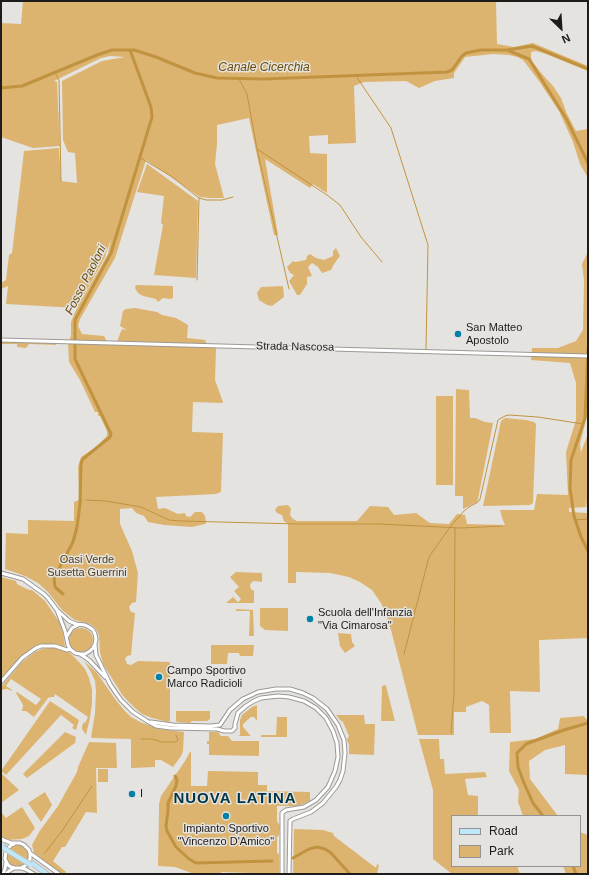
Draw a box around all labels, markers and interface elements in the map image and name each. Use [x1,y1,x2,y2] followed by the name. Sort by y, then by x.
[541,8,581,48] north arrow
[560,32,572,46] text: N
[218,61,310,75] water label: Canale Cicerchia
[62,243,110,317] water label: Fosso Paoloni
[466,321,522,347] place label: San Matteo Apostolo
[453,329,463,339] marker: San Matteo Apostolo
[256,340,334,354] street label: Strada Nascosa
[47,553,127,579] park label: Oasi Verde Susetta Guerrini
[318,606,412,632] place label: Scuola dell'Infanzia "Via Cimarosa"
[305,614,315,624] marker: Scuola dell'Infanzia "Via Cimarosa"
[167,664,246,690] place label: Campo Sportivo Marco Radicioli
[154,672,164,682] marker: Campo Sportivo Marco Radicioli
[140,787,143,801] place label: I
[127,789,137,799] marker: I
[173,790,297,808] district label: NUOVA LATINA
[221,811,231,821] marker: Impianto Sportivo "Vincenzo D'Amico"
[451,815,581,867] legend
[178,822,274,848] place label: Impianto Sportivo "Vincenzo D'Amico"
[489,824,518,838] text: Road
[489,844,514,858] text: Park

